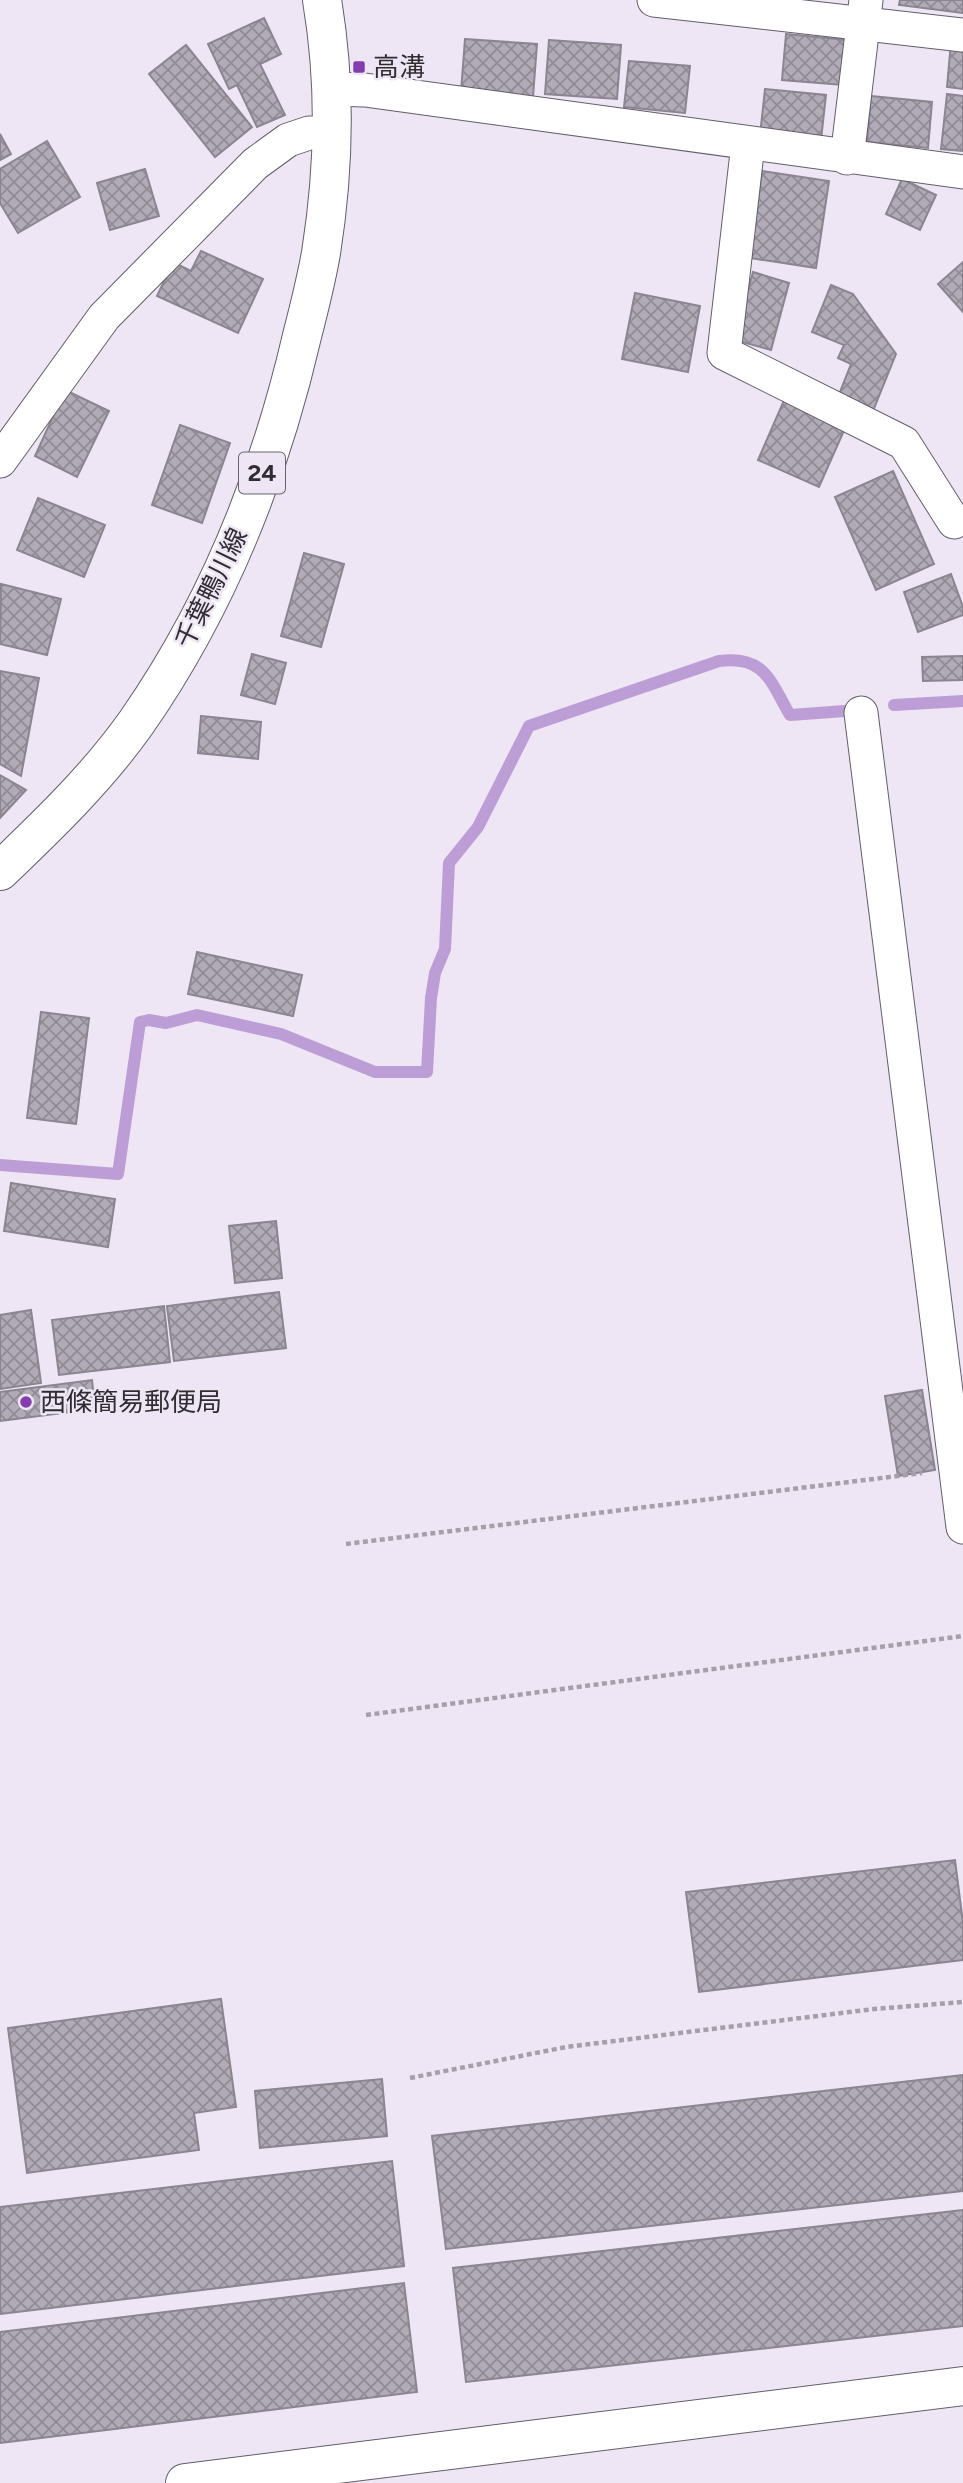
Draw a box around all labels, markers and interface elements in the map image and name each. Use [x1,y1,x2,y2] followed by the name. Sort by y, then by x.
[373,51,425,83] place label: 高溝
[351,59,367,75] marker: 高溝
[239,452,285,494] road number: 24
[168,523,254,653] street label: 千葉鴨川線
[40,1386,222,1418] place label: 西條簡易郵便局
[18,1394,34,1410] marker: 西條簡易郵便局

